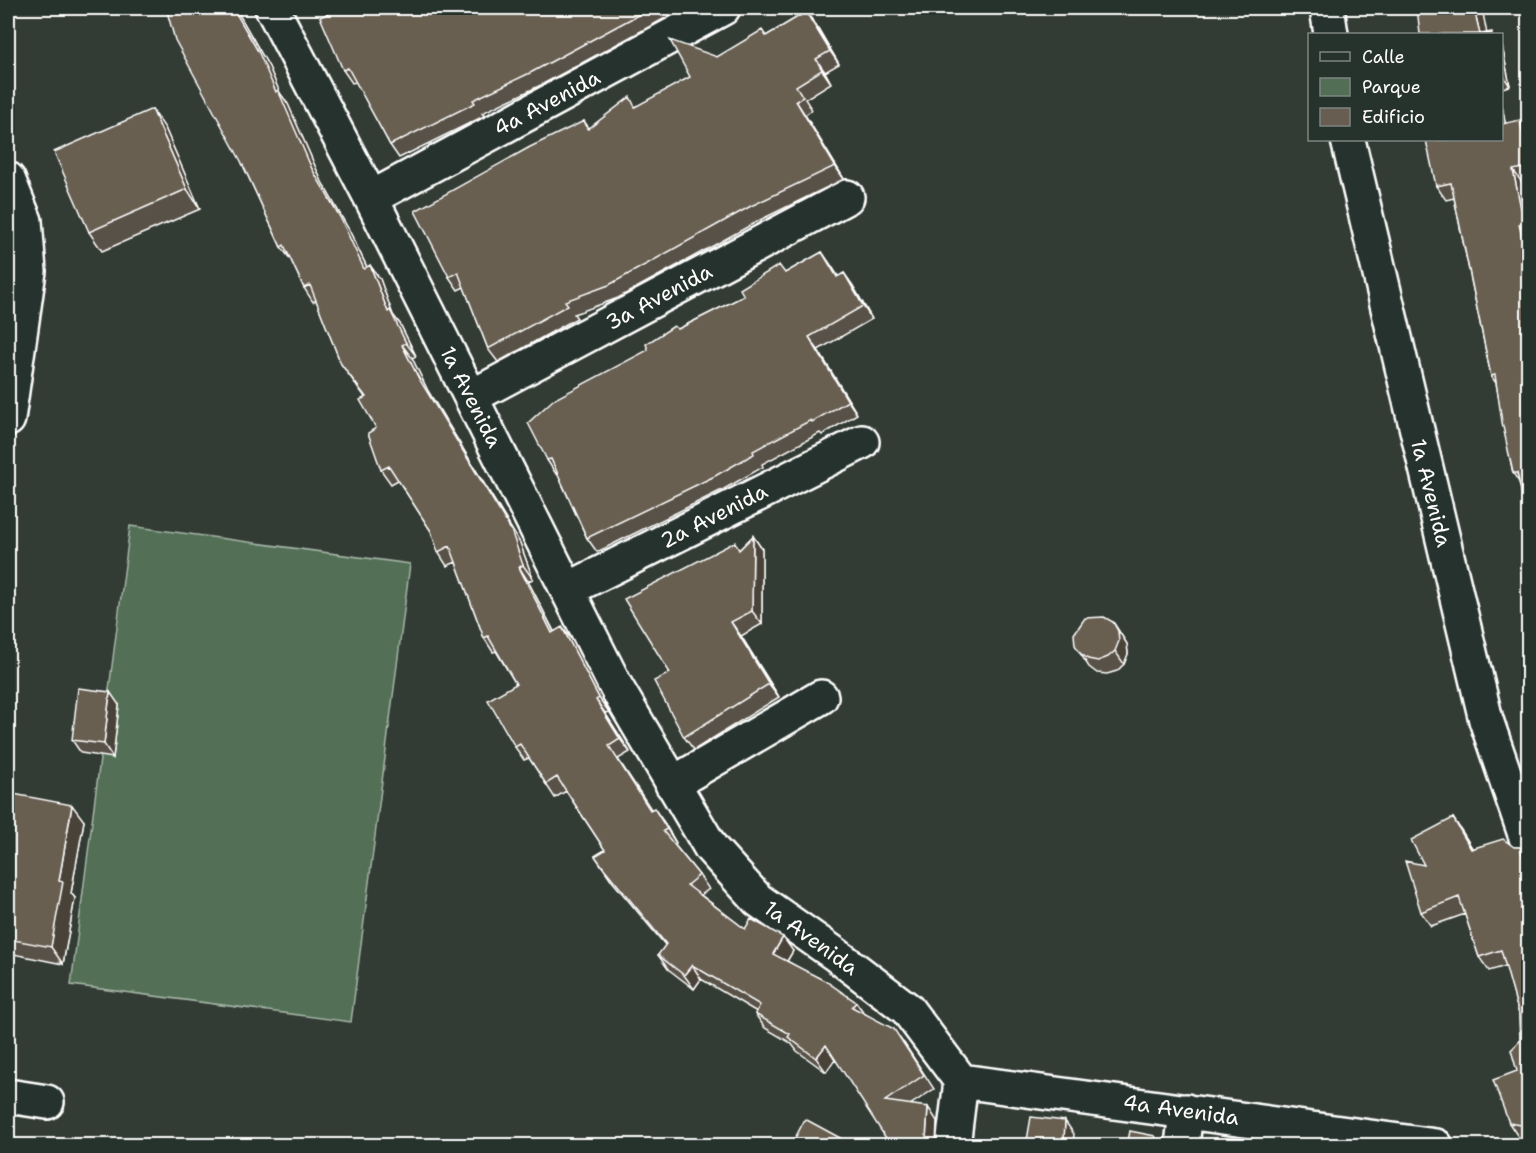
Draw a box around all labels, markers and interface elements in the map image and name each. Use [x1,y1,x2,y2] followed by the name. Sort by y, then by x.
[1308,33,1503,141] legend
[1362,45,1405,69] text: Calle
[489,63,605,143] street label: 4a Avenida
[1362,75,1421,99] text: Parque
[1362,105,1425,129] text: Edificio
[601,257,717,337] street label: 3a Avenida
[433,341,509,453] street label: 1a Avenida
[1404,436,1458,550] street label: 1a Avenida
[656,477,772,555] street label: 2a Avenida
[758,894,864,982] street label: 1a Avenida
[1121,1088,1241,1132] street label: 4a Avenida

